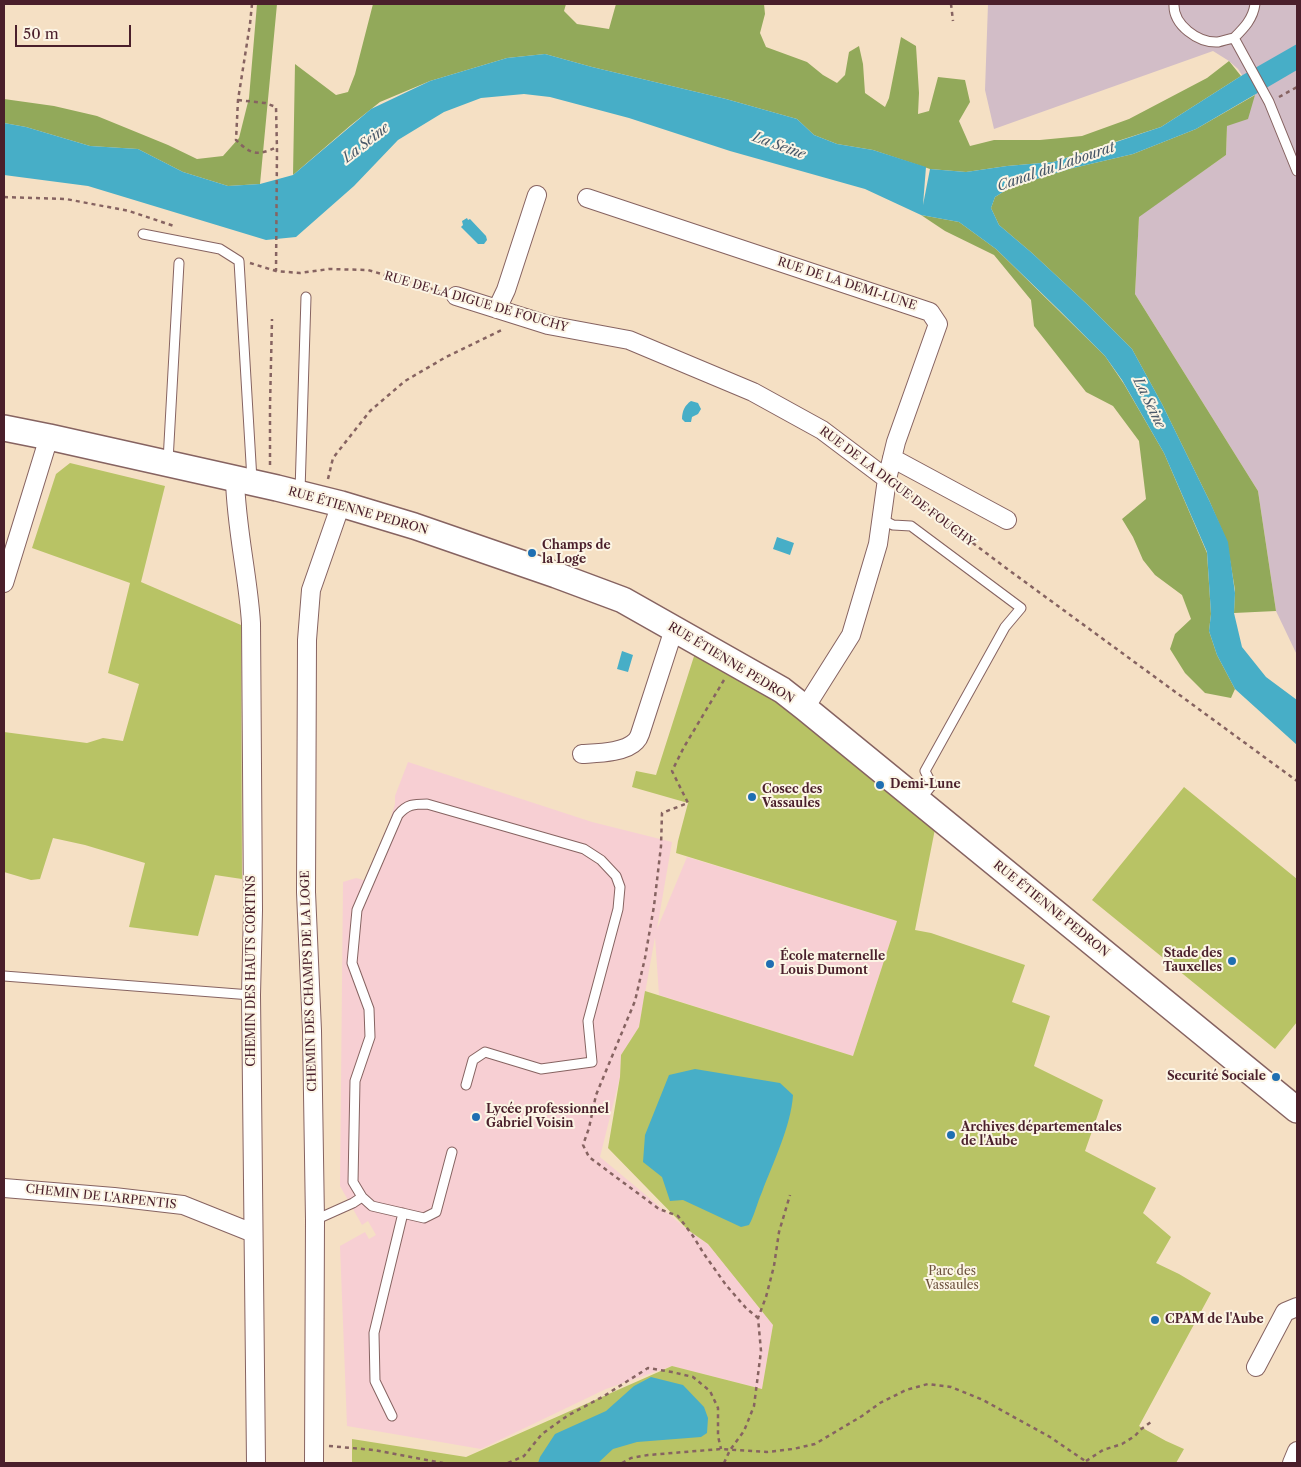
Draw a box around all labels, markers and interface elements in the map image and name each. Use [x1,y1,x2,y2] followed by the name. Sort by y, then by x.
[18,15,134,47] scale bar
[23,24,59,43] text: 50 m
[339,120,393,166] water label: La Seine
[750,129,808,163] water label: La Seine
[995,139,1117,195] water label: Canal du Labourat
[776,255,918,313] street label: RUE DE LA DEMI-LUNE
[382,269,570,335] street label: RUE DE LA DIGUE DE FOUCHY
[1129,375,1169,431] water label: La Seine
[817,424,977,550] street label: RUE DE LA DIGUE DE FOUCHY
[286,484,430,538] street label: RUE ÉTIENNE PEDRON
[542,539,611,567] place label: Champs de la Loge
[526,547,538,559] marker: Champs de la Loge
[665,620,797,706] street label: RUE ÉTIENNE PEDRON
[890,778,961,792] place label: Demi-Lune
[874,779,886,791] marker: Demi-Lune
[762,783,822,811] place label: Cosec des Vassaules
[746,791,758,803] marker: Cosec des Vassaules
[990,858,1112,960] street label: RUE ÉTIENNE PEDRON
[298,870,320,1092] street label: CHEMIN DES CHAMPS DE LA LOGE
[245,875,259,1067] street label: CHEMIN DES HAUTS CORTINS
[1163,947,1222,975] place label: Stade des Tauxelles
[780,950,885,978] place label: École maternelle Louis Dumont
[1226,955,1238,967] marker: Stade des Tauxelles
[764,958,776,970] marker: École maternelle Louis Dumont
[1167,1070,1266,1084] place label: Securité Sociale
[1270,1071,1282,1083] marker: Securité Sociale
[486,1103,609,1131] place label: Lycée professionnel Gabriel Voisin
[470,1111,482,1123] marker: Lycée professionnel Gabriel Voisin
[961,1121,1122,1149] place label: Archives départementales de l'Aube
[945,1129,957,1141] marker: Archives départementales de l'Aube
[25,1182,177,1212] street label: CHEMIN DE L'ARPENTIS
[925,1265,979,1293] park label: Parc des Vassaules
[1165,1313,1264,1327] place label: CPAM de l'Aube
[1149,1314,1161,1326] marker: CPAM de l'Aube

